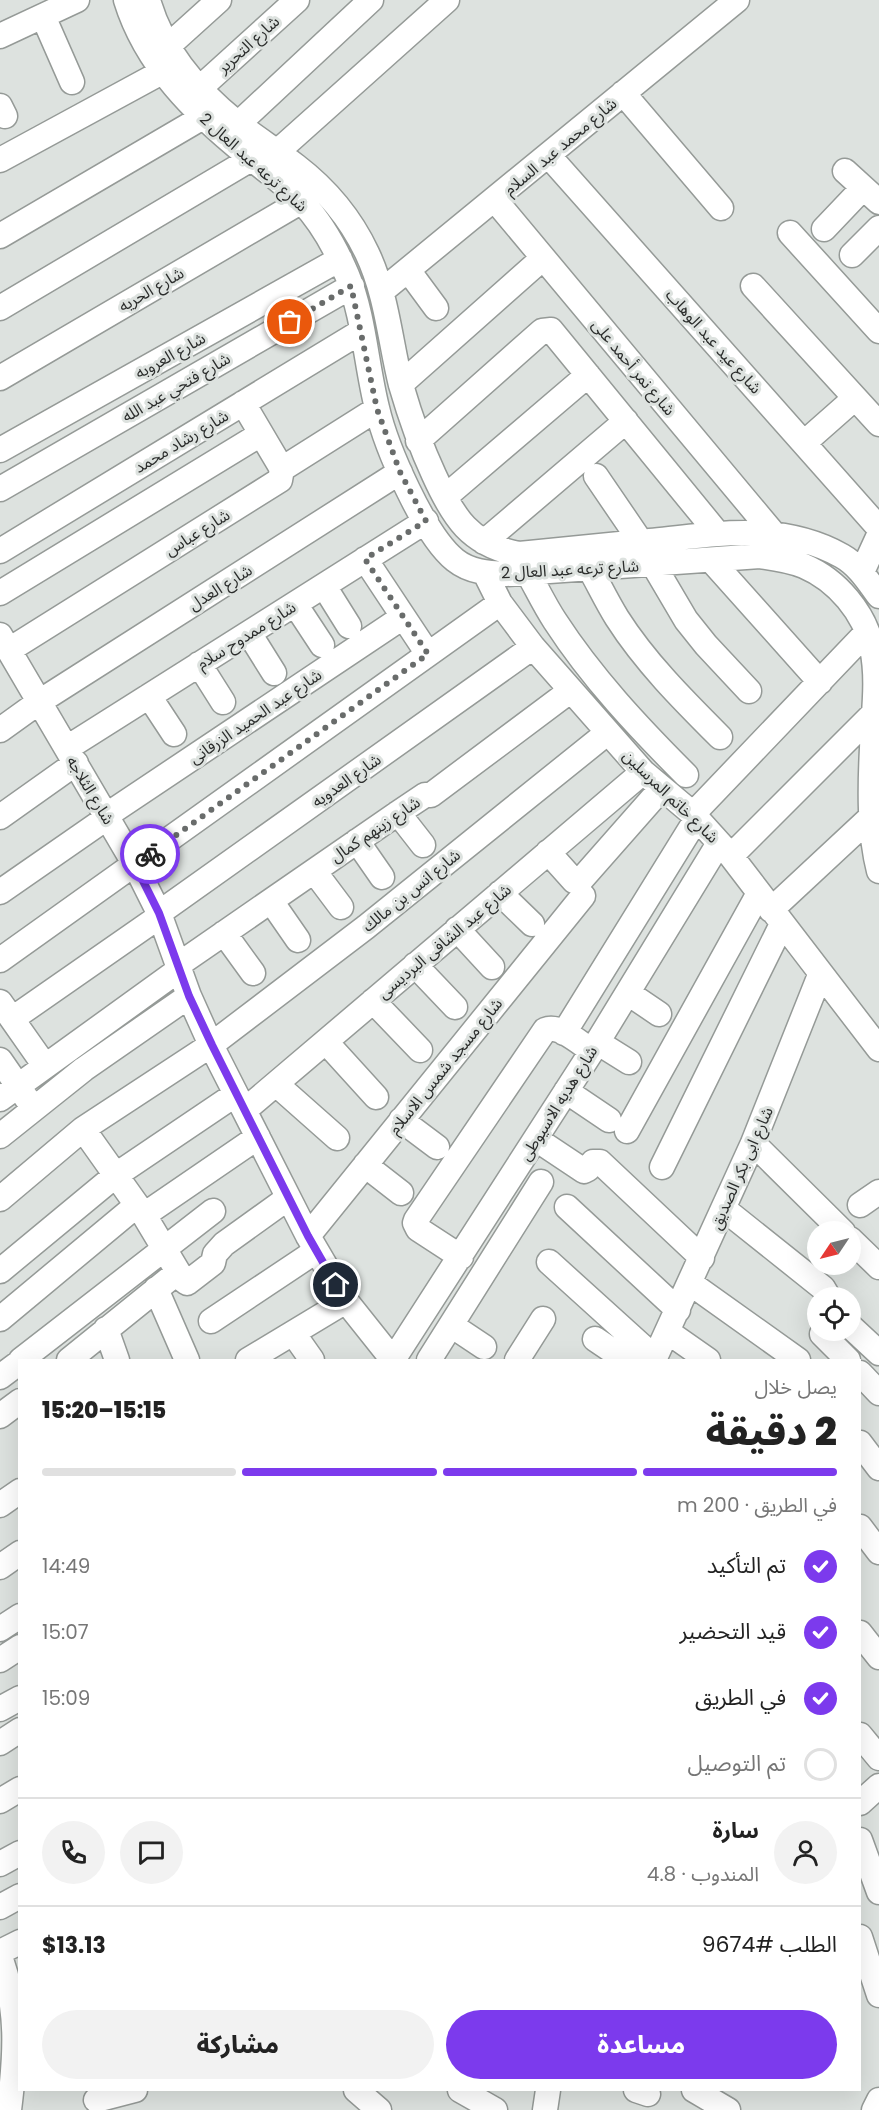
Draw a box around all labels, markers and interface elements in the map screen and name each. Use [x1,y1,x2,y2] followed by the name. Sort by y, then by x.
[211,10,285,80] street label: شارع التحرير
[499,92,622,201] street label: شارع محمد عبد السلام
[194,108,313,218] street label: شارع ترعه عبد العال 2
[114,261,189,318] street label: شارع الحريه
[660,284,767,399] street label: شارع عيد عبد الوهاب
[264,296,315,347] pin
[273,305,306,338] icon: bag
[586,314,681,421] street label: شارع نمر أحمد على
[131,327,210,385] street label: شارع العروبه
[118,347,235,429] street label: شارع فتحي عبد الله
[130,404,233,480] street label: شارع رشاد محمد
[160,503,235,562] street label: شارع عباس
[500,554,640,586] street label: شارع ترعه عبد العال 2
[184,559,257,617] street label: شارع العدل
[192,596,301,676] street label: شارع ممدوح سلام
[184,663,327,770] street label: شارع عبد الحميد الزرقانى
[617,744,724,849] street label: شارع خاتم المرسلين
[307,748,386,814] street label: شارع العدويه
[60,752,120,829] street label: شارع الثلاجه
[326,791,425,869] street label: شارع زينهم كمال
[120,824,180,884] courier
[134,838,167,871] icon: bike
[357,844,466,938] street label: شارع انس بن مالك
[372,878,517,1005] street label: شارع عبد الشافى البرديسى
[383,993,509,1140] street label: شارع مسجد شمس الاسلام
[514,1041,604,1166] street label: شارع هديه الاسيوطى
[704,1103,780,1234] street label: شارع ابى بكر الصديق
[807,1221,861,1275] north arrow
[807,1221,861,1341] map controls
[310,1259,361,1310] pin
[319,1268,352,1301] icon: home
[807,1287,861,1341] button: locate
[754,1373,837,1401] text: يصل خلال
[42,1395,166,1426] text: 15:15–15:20
[706,1404,837,1459] text: 2 دقيقة
[677,1491,837,1519] text: في الطريق · 200 m
[707,1550,786,1581] text: تم التأكيد
[804,1550,837,1583] icon: check
[42,1552,90,1580] text: 14:49
[679,1616,786,1647] text: قيد التحضير
[804,1616,837,1649] icon: check
[42,1618,89,1646] text: 15:07
[695,1682,786,1713] text: في الطريق
[804,1682,837,1715] icon: check
[42,1684,90,1712] text: 15:09
[688,1748,786,1779] text: تم التوصيل
[713,1815,759,1846] text: سارة
[42,1821,105,1884] button: phone
[120,1821,183,1884] button: chat
[774,1821,837,1884] button: person
[647,1860,759,1888] text: المندوب · 4.8
[702,1929,837,1960] text: الطلب #9674
[42,1930,106,1961] text: $13.13
[42,2010,434,2079] button: مشاركة
[446,2010,837,2079] button: مساعدة

